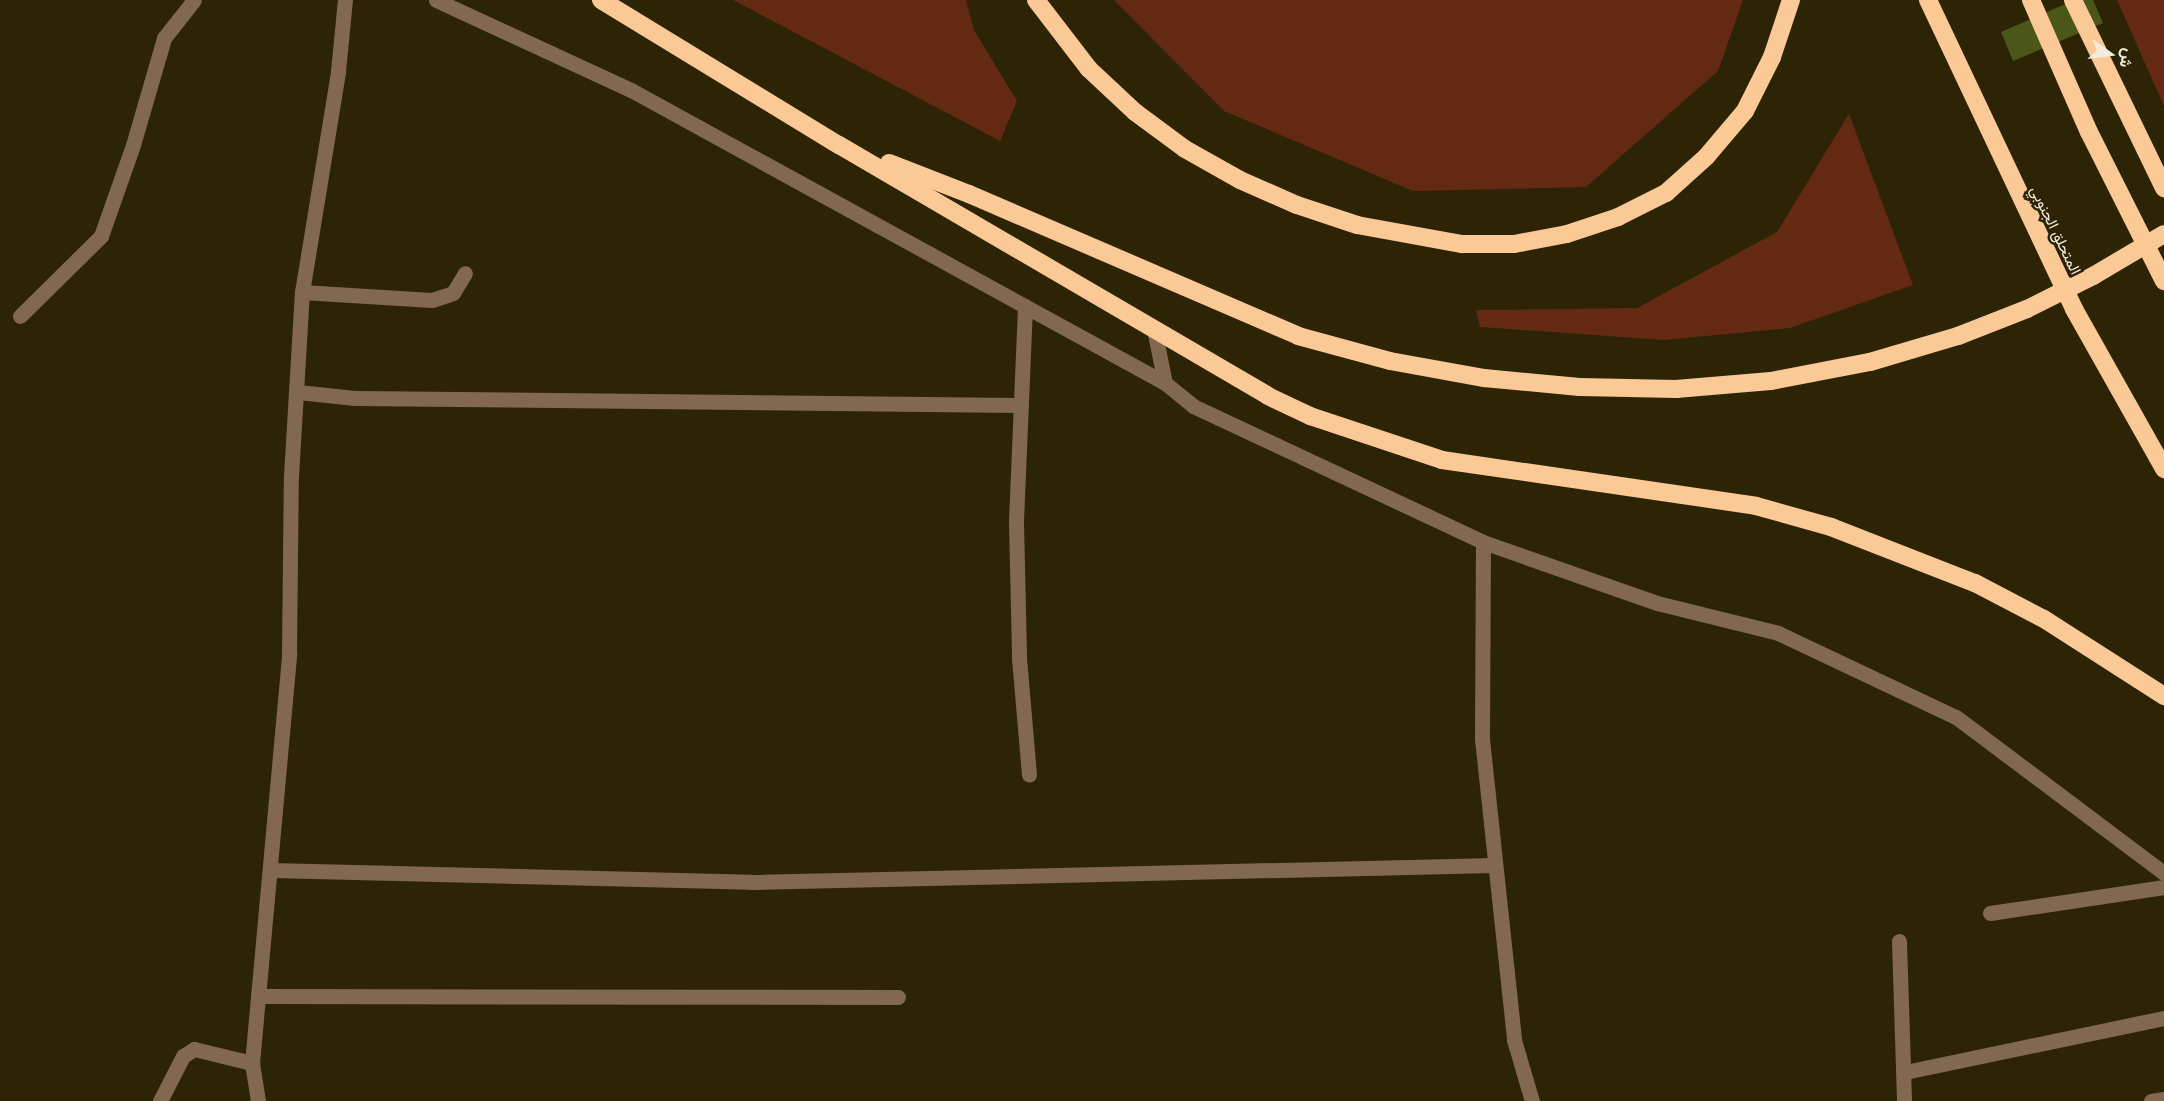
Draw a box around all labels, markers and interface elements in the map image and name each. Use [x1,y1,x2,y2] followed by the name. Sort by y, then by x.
[2080,24,2140,84] north arrow
[2114,46,2140,70] text: ش
[2027,183,2085,277] street label: المتحلق الجنوبي

